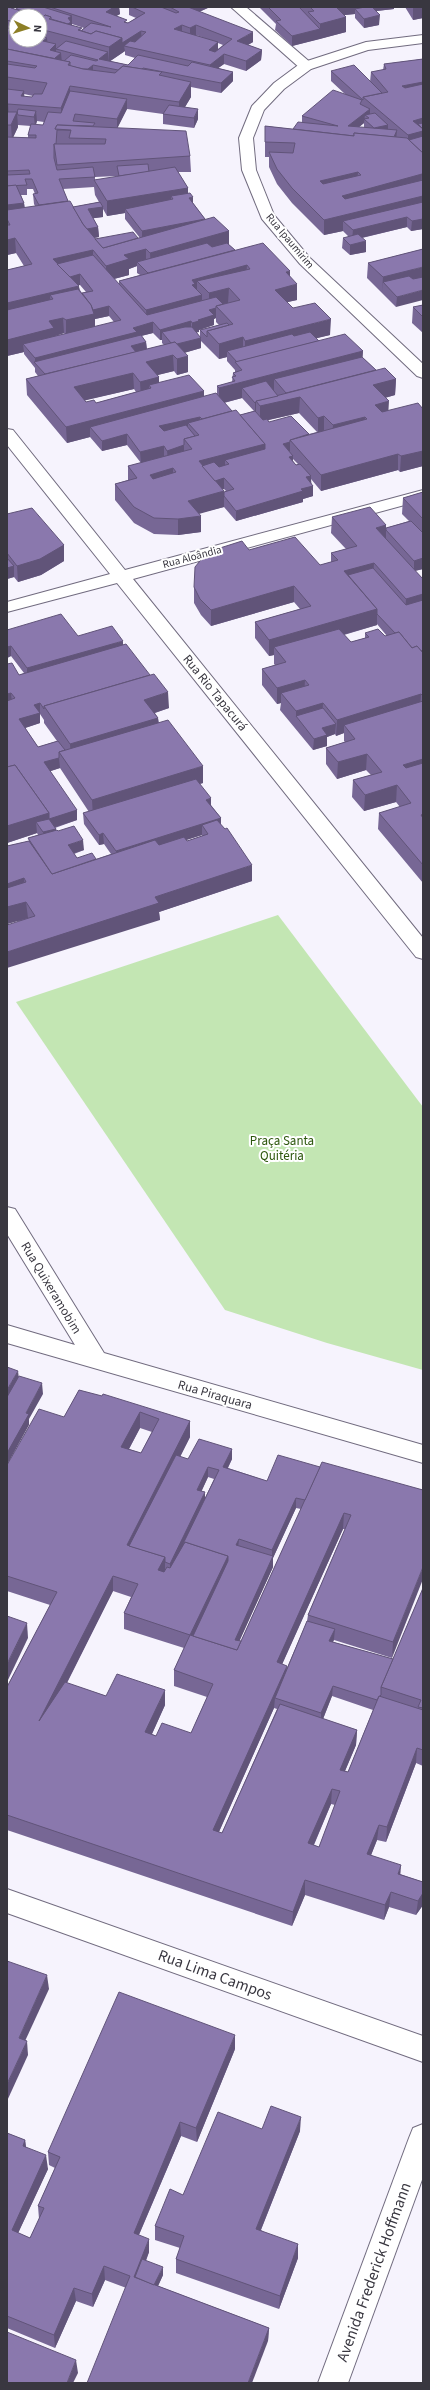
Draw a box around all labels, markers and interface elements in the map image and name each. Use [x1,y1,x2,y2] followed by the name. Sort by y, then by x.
[8,8,48,48] north arrow
[30,24,45,33] text: N
[262,210,318,272] street label: Rua Ipaumirim
[161,542,223,572] street label: Rua Aloândia
[178,651,252,735] street label: Rua Rio Tapacurá
[250,1132,314,1165] park label: Praça Santa Quitéria
[16,1239,86,1337] street label: Rua Quixeramobim
[176,1376,254,1414] street label: Rua Piraquara
[155,1944,275,2006] street label: Rua Lima Campos
[331,2179,417,2365] street label: Avenida Frederick Hoffmann

